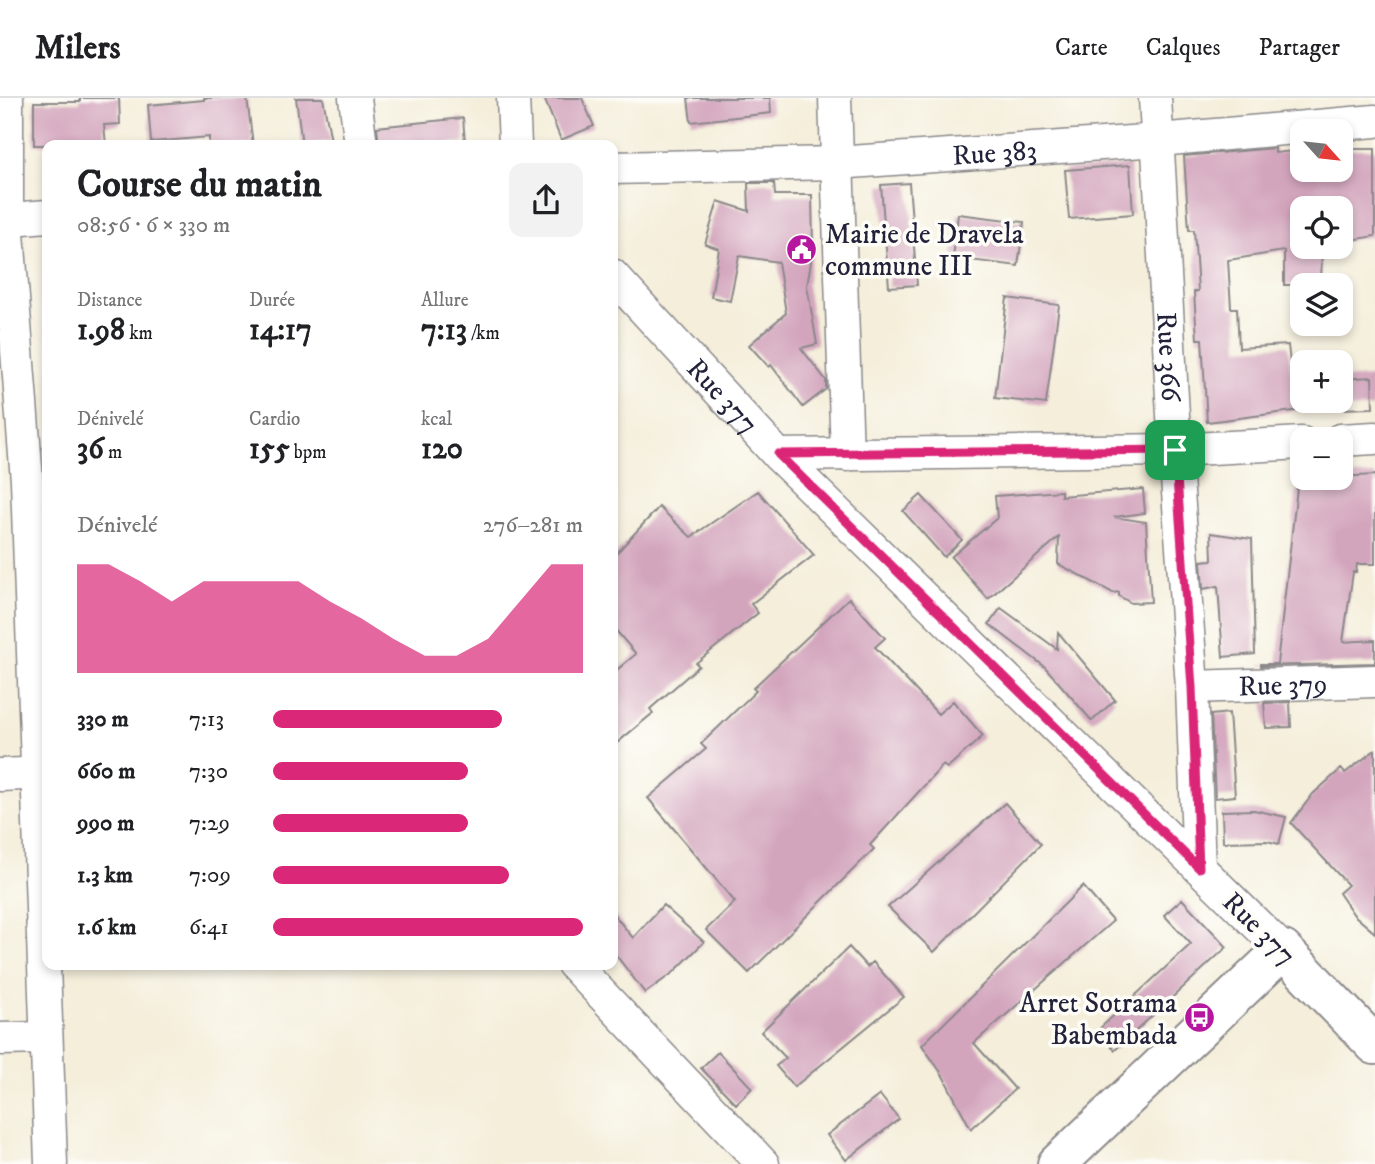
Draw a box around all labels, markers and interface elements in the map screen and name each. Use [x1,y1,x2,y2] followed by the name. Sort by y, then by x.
[35,28,120,69] text: Milers
[1055,33,1108,63] text: Carte
[1146,33,1221,63] text: Calques
[1259,33,1340,63] text: Partager
[1290,119,1353,182] north arrow
[1290,119,1353,490] map controls
[951,133,1038,174] street label: Rue 383
[77,161,322,209] text: Course du matin
[509,163,583,237] button: share
[1290,196,1353,259] button: locate
[77,211,230,240] text: 08:56 · 6 × 330 m
[825,217,1024,284] place label: Mairie de Dravela commune III
[785,232,819,266] public building icon: Mairie de Dravela commune III
[1290,273,1353,336] button: layers
[77,289,142,312] text: Distance
[249,289,295,312] text: Durée
[421,289,469,312] text: Allure
[1148,311,1188,404] street label: Rue 366
[77,312,125,349] text: 1.98
[249,312,312,349] text: 14:17
[421,312,467,349] text: 7:13
[125,322,153,345] text: km
[467,322,500,345] text: /km
[1290,350,1353,413] button: +
[679,352,765,441] street label: Rue 377
[77,408,144,431] text: Dénivelé
[249,408,300,431] text: Cardio
[421,408,452,431] text: kcal
[1145,420,1205,480] pin
[1290,427,1353,490] button: −
[77,431,104,468] text: 36
[249,431,290,468] text: 155
[421,431,463,468] text: 120
[1156,431,1194,469] icon: arrive
[104,441,122,464] text: m
[290,441,326,464] text: bpm
[77,511,158,540] text: Dénivelé
[483,511,583,540] text: 276–281 m
[1238,667,1328,704] street label: Rue 379
[77,705,129,734] text: 330 m
[189,705,224,734] text: 7:13
[77,757,136,786] text: 660 m
[189,757,228,786] text: 7:30
[77,809,135,838] text: 990 m
[189,809,230,838] text: 7:29
[77,861,133,890] text: 1.3 km
[189,861,231,890] text: 7:09
[1215,885,1303,973] street label: Rue 377
[77,913,136,942] text: 1.6 km
[189,913,229,942] text: 6:41
[1019,986,1177,1053] place label: Arret Sotrama Babembada
[1183,1001,1217,1035] bus stop icon: Arret Sotrama Babembada

